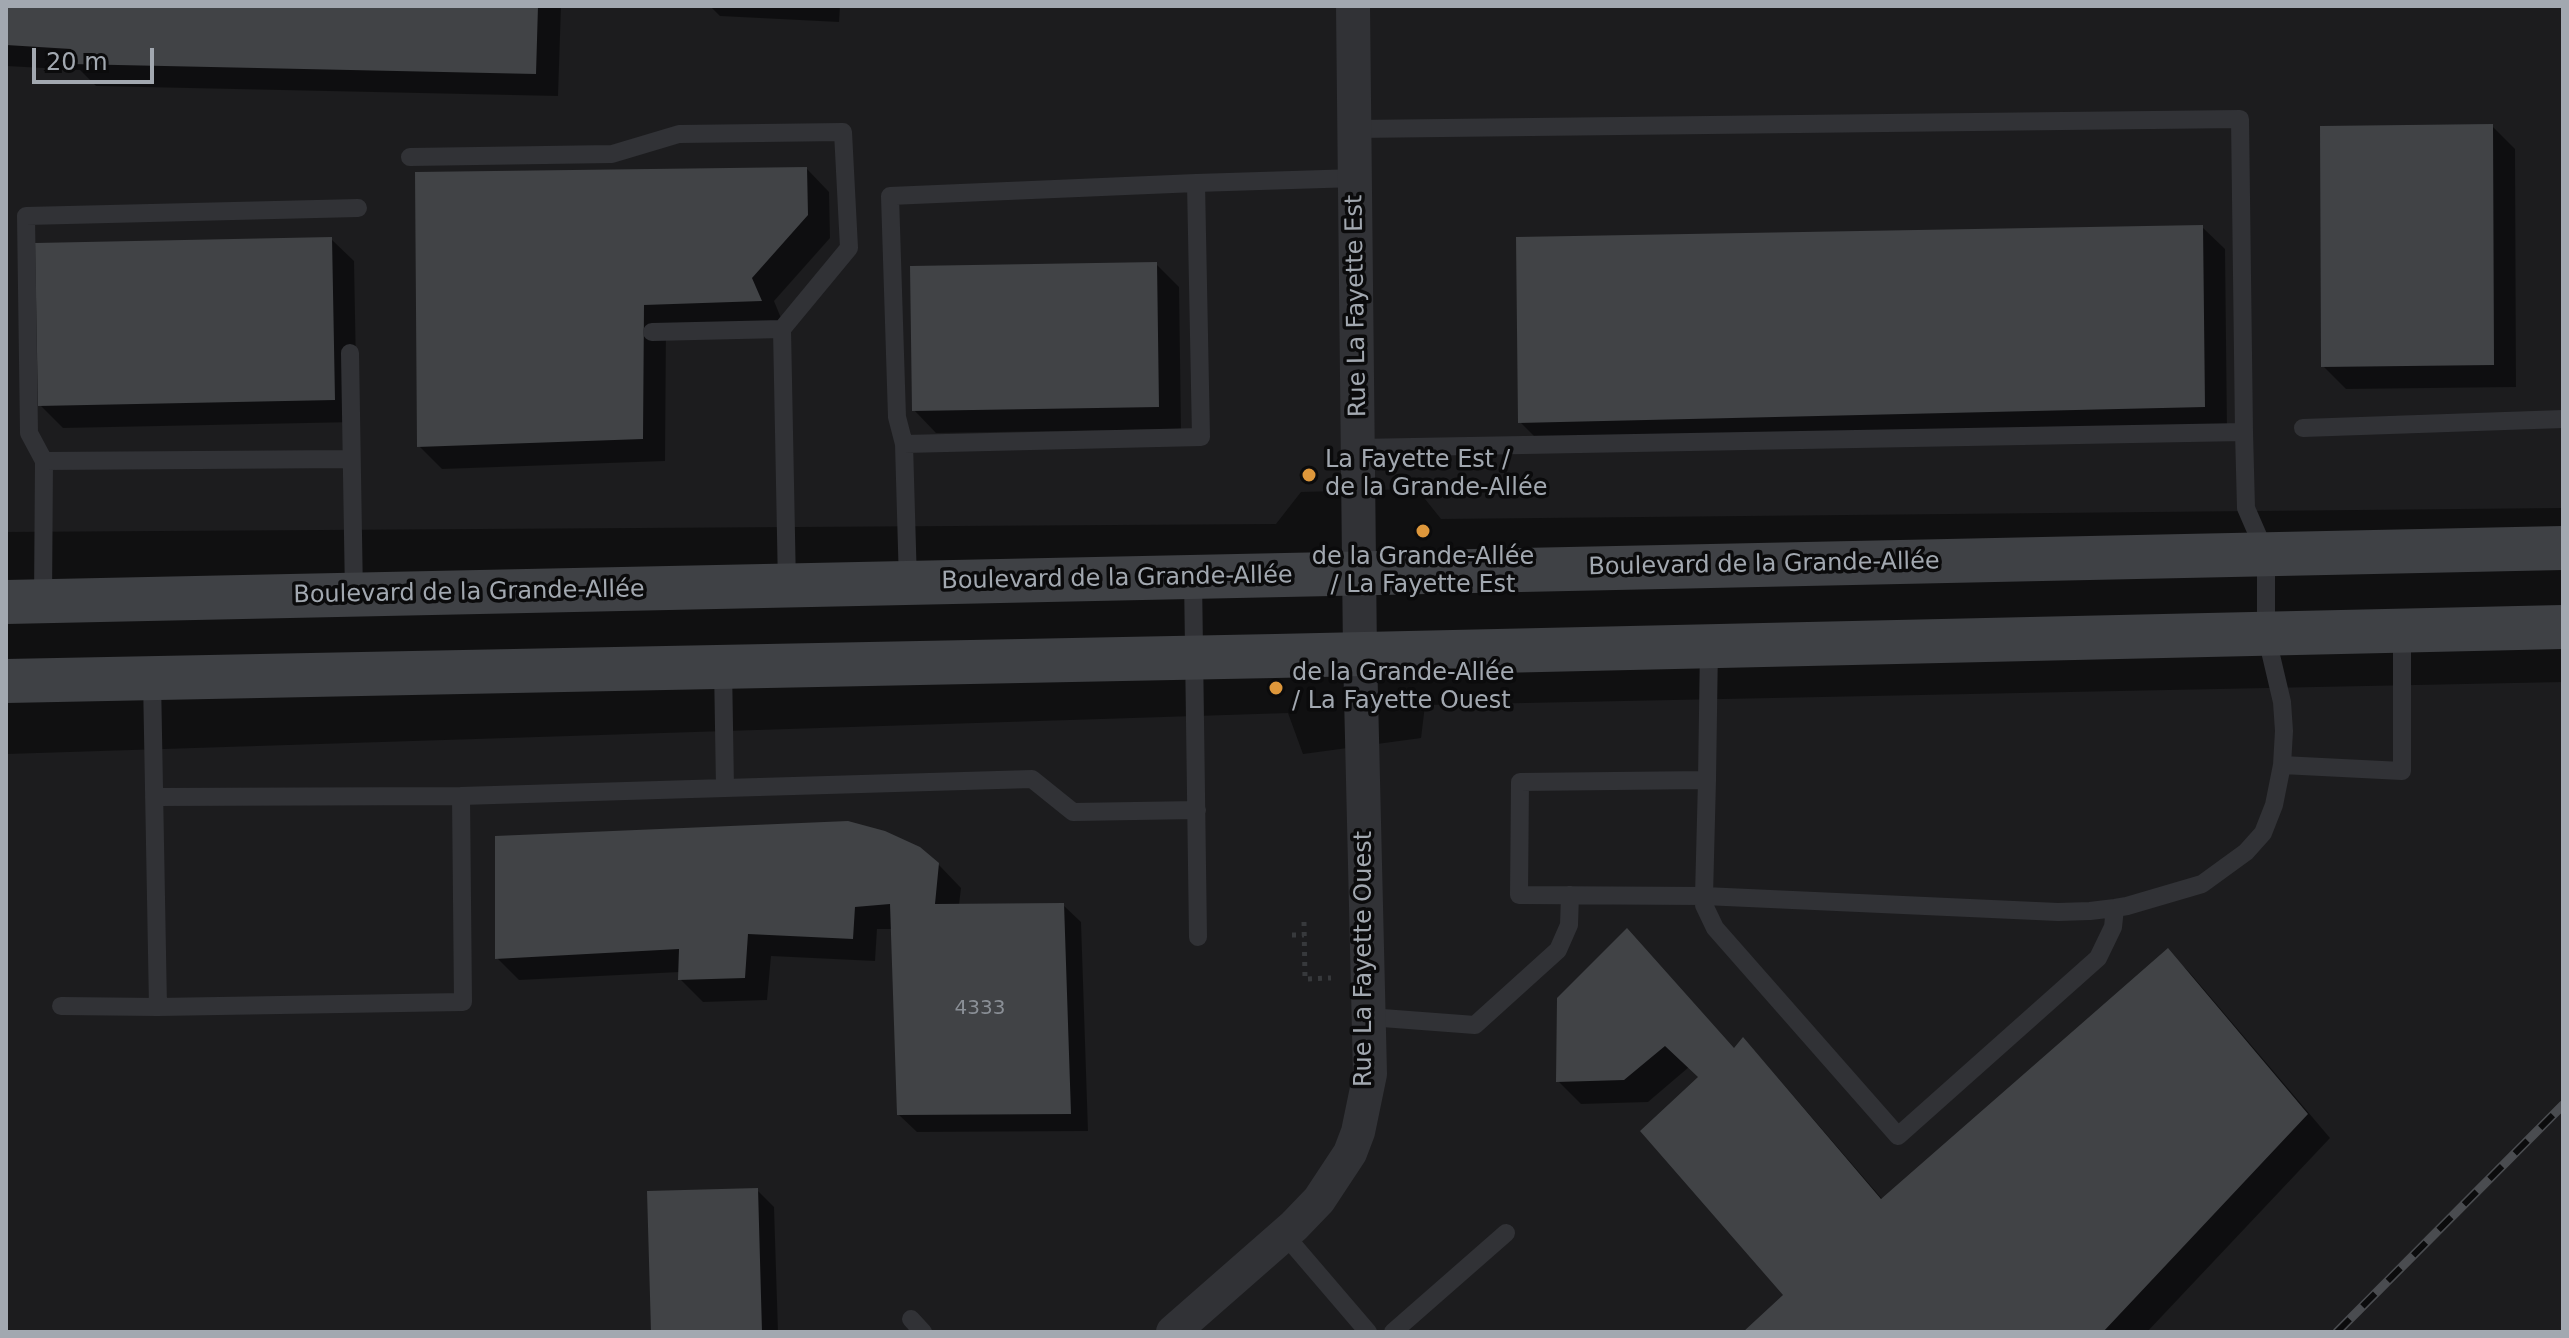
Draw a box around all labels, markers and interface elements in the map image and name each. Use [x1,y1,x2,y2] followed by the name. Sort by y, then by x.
[36,32,158,82] scale bar
[46,48,108,76] text: 20 m
[1341,195,1373,417] street label: Rue La Fayette Est
[1325,447,1547,503] place label: La Fayette Est / de la Grande-Allée
[1300,466,1318,484] marker: La Fayette Est / de la Grande-Allée
[1414,522,1432,540] marker: de la Grande-Allée / La Fayette Est
[1312,544,1534,600] place label: de la Grande-Allée / La Fayette Est
[1588,548,1940,582] street label: Boulevard de la Grande-Allée
[941,562,1293,596] street label: Boulevard de la Grande-Allée
[293,576,645,610] street label: Boulevard de la Grande-Allée
[1292,660,1514,716] place label: de la Grande-Allée / La Fayette Ouest
[1267,679,1285,697] marker: de la Grande-Allée / La Fayette Ouest
[1351,831,1379,1087] street label: Rue La Fayette Ouest
[955,997,1005,1021] house number: 4333

